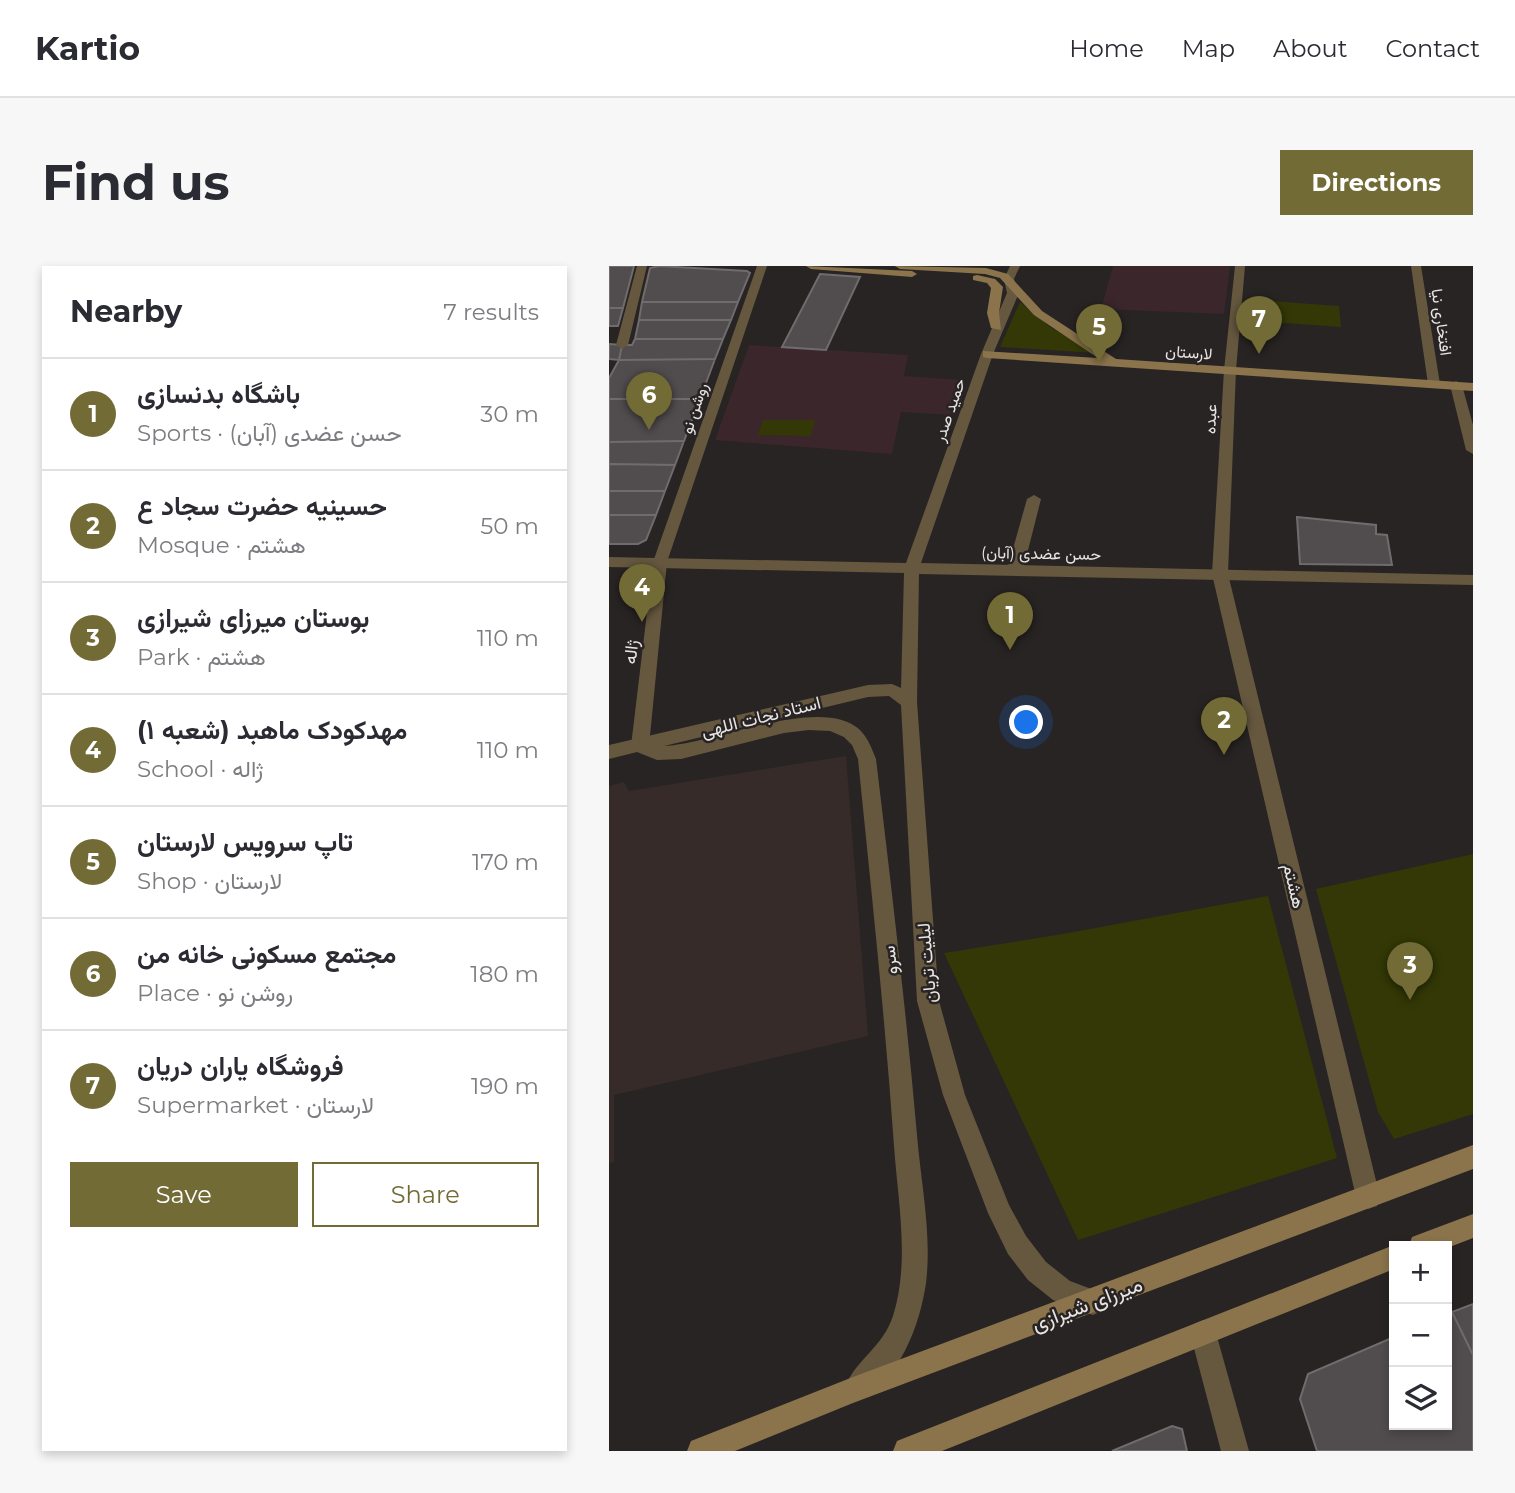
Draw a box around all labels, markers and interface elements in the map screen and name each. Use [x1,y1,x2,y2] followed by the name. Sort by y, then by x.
[35,28,140,68] text: Kartio
[1069,34,1144,63] text: Home
[1182,34,1235,63] text: Map
[1273,34,1347,63] text: About
[1385,34,1480,63] text: Contact
[1280,150,1473,215] button: Directions
[42,153,230,212] text: Find us
[1426,287,1456,357] street label: افتخاری نیا
[70,293,182,330] text: Nearby
[1236,296,1282,354] pin: 7
[443,298,539,326] text: 7 results
[1076,304,1122,362] pin: 5
[1165,341,1213,365] street label: لارستان
[626,372,672,430] pin: 6
[929,376,970,446] street label: حمید صدر
[137,378,300,410] text: باشگاه بدنسازی
[677,380,713,436] street label: روشن نو
[88,400,98,428] text: 1
[480,400,539,428] text: 30 m
[1200,404,1221,434] street label: عبده
[137,419,402,447] text: Sports · حسن عضدی (آبان)
[137,490,387,522] text: حسینیه حضرت سجاد ع
[86,512,100,540] text: 2
[480,512,539,540] text: 50 m
[137,531,306,559] text: Mosque · هشتم
[981,543,1101,565] street label: حسن عضدی (آبان)
[619,564,665,622] pin: 4
[987,592,1033,650] pin: 1
[137,602,369,634] text: بوستان میرزای شیرازی
[86,624,100,652] text: 3
[477,624,539,652] text: 110 m
[619,638,643,665] street label: ژاله
[137,643,266,671] text: Park · هشتم
[699,692,823,742] street label: استاد نجات اللهی
[1201,697,1247,755] pin: 2
[1009,705,1043,739] your location
[137,714,407,746] text: مهدکودک ماهبد (شعبه ۱)
[85,736,101,764] text: 4
[477,736,539,764] text: 110 m
[137,755,263,783] text: School · ژاله
[137,826,353,858] text: تاپ سرویس لارستان
[86,848,100,876] text: 5
[472,848,539,876] text: 170 m
[1277,861,1310,911] street label: هشتم
[137,867,282,895] text: Shop · لارستان
[913,922,941,1004] street label: لیلیت تریان
[137,938,396,970] text: مجتمع مسکونی خانه من
[1387,942,1433,1000] pin: 3
[878,944,902,976] street label: سرو
[86,960,100,988] text: 6
[470,960,539,988] text: 180 m
[137,979,293,1007] text: Place · روشن نو
[137,1050,344,1082] text: فروشگاه یاران دریان
[86,1072,100,1100] text: 7
[471,1072,539,1100] text: 190 m
[137,1091,374,1119] text: Supermarket · لارستان
[70,1162,298,1227] button: Save
[312,1162,539,1227] button: Share
[1389,1241,1452,1430] map controls
[1389,1241,1452,1304] button: +
[1028,1271,1146,1337] street label: میرزای شیرازی
[1389,1304,1452,1367] button: −
[1389,1367,1452,1430] button: layers

